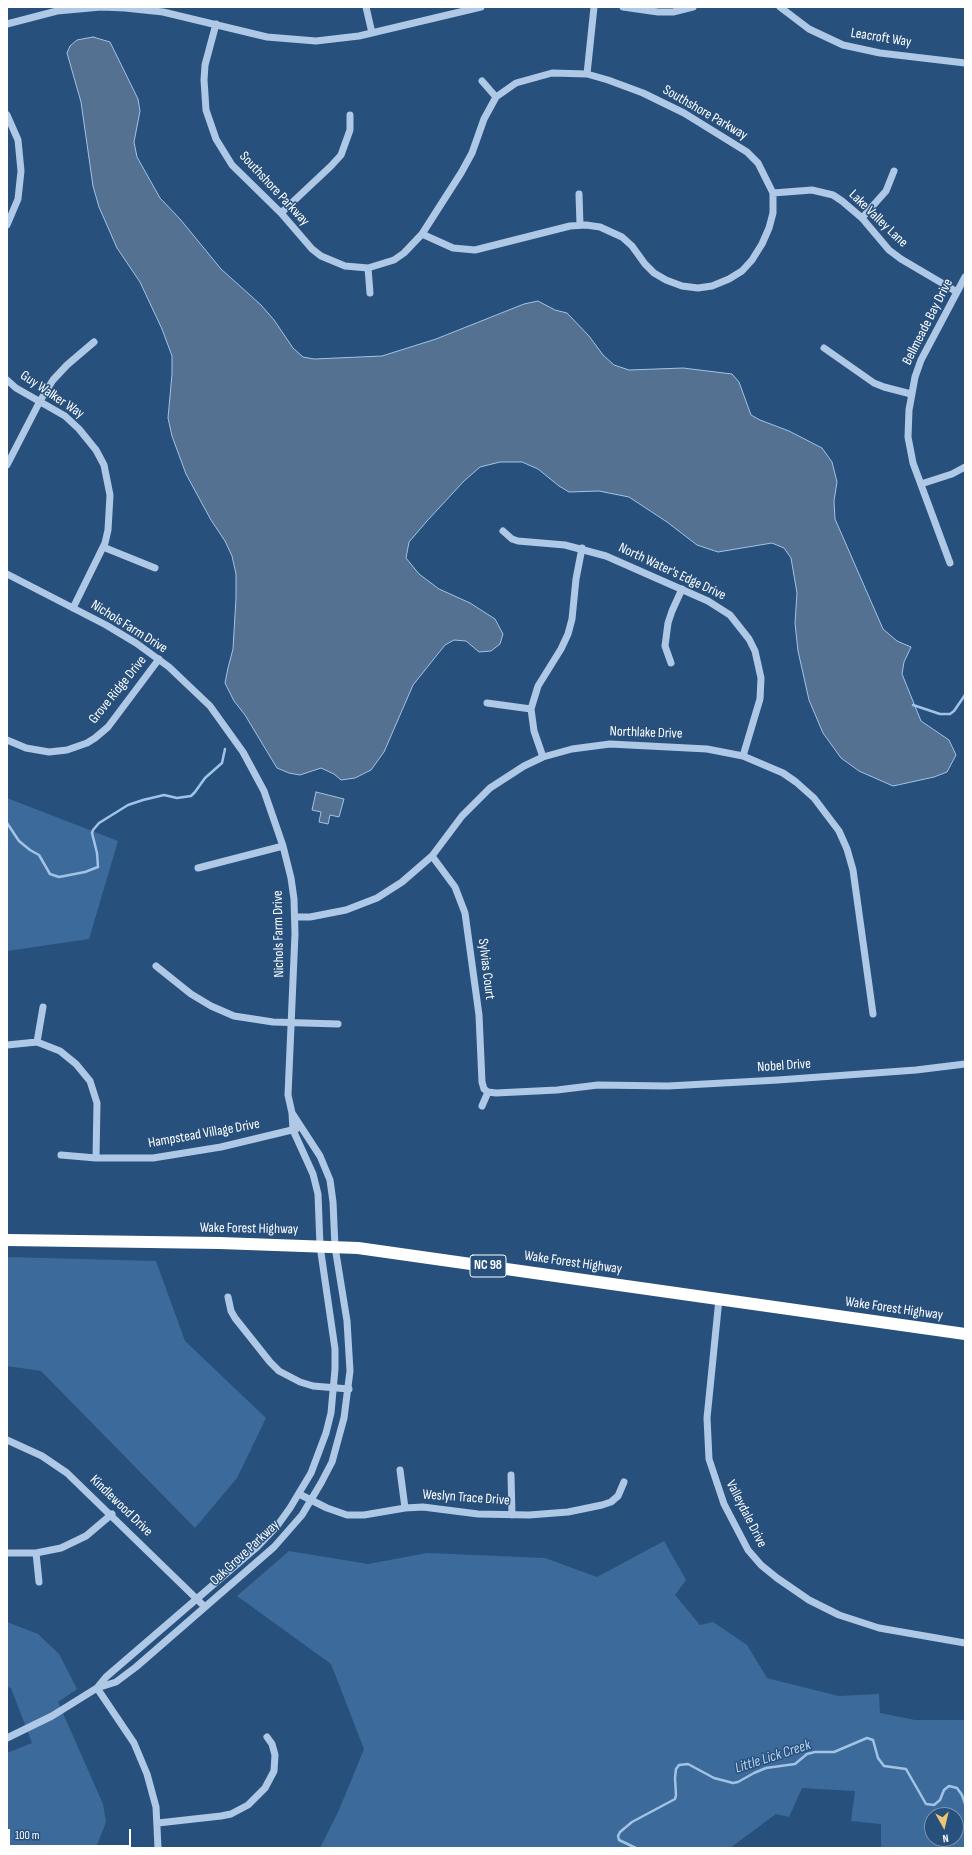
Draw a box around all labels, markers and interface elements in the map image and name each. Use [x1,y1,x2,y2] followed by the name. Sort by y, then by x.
[850,25,912,51] street label: Leacroft Way
[660,82,750,144] street label: Southshore Parkway
[235,148,313,230] street label: Southshore Parkway
[845,187,911,251] street label: Lake Valley Lane
[899,276,957,368] street label: Bellmeade Bay Drive
[17,367,87,423] street label: Guy Walker Way
[616,540,728,604] street label: North Water's Edge Drive
[88,597,170,657] street label: Nichols Farm Drive
[86,653,150,727] street label: Grove Ridge Drive
[609,723,683,743] street label: Northlake Drive
[270,890,288,978] street label: Nichols Farm Drive
[474,938,498,1000] street label: Sylvias Court
[757,1056,811,1076] street label: Nobel Drive
[147,1116,261,1152] street label: Hampstead Village Drive
[200,1220,298,1238] street label: Wake Forest Highway
[523,1248,623,1278] street label: Wake Forest Highway
[470,1255,506,1277] road number: NC 98
[844,1294,944,1324] street label: Wake Forest Highway
[86,1472,156,1540] street label: Kindlewood Drive
[722,1477,770,1551] street label: Valleydale Drive
[422,1487,510,1509] street label: Weslyn Trace Drive
[207,1517,283,1589] street label: Oak Grove Parkway
[733,1736,813,1778] water label: Little Lick Creek
[924,1807,964,1847] north arrow
[10,1821,133,1847] scale bar
[15,1828,40,1843] text: 100 m
[942,1832,949,1845] text: N

